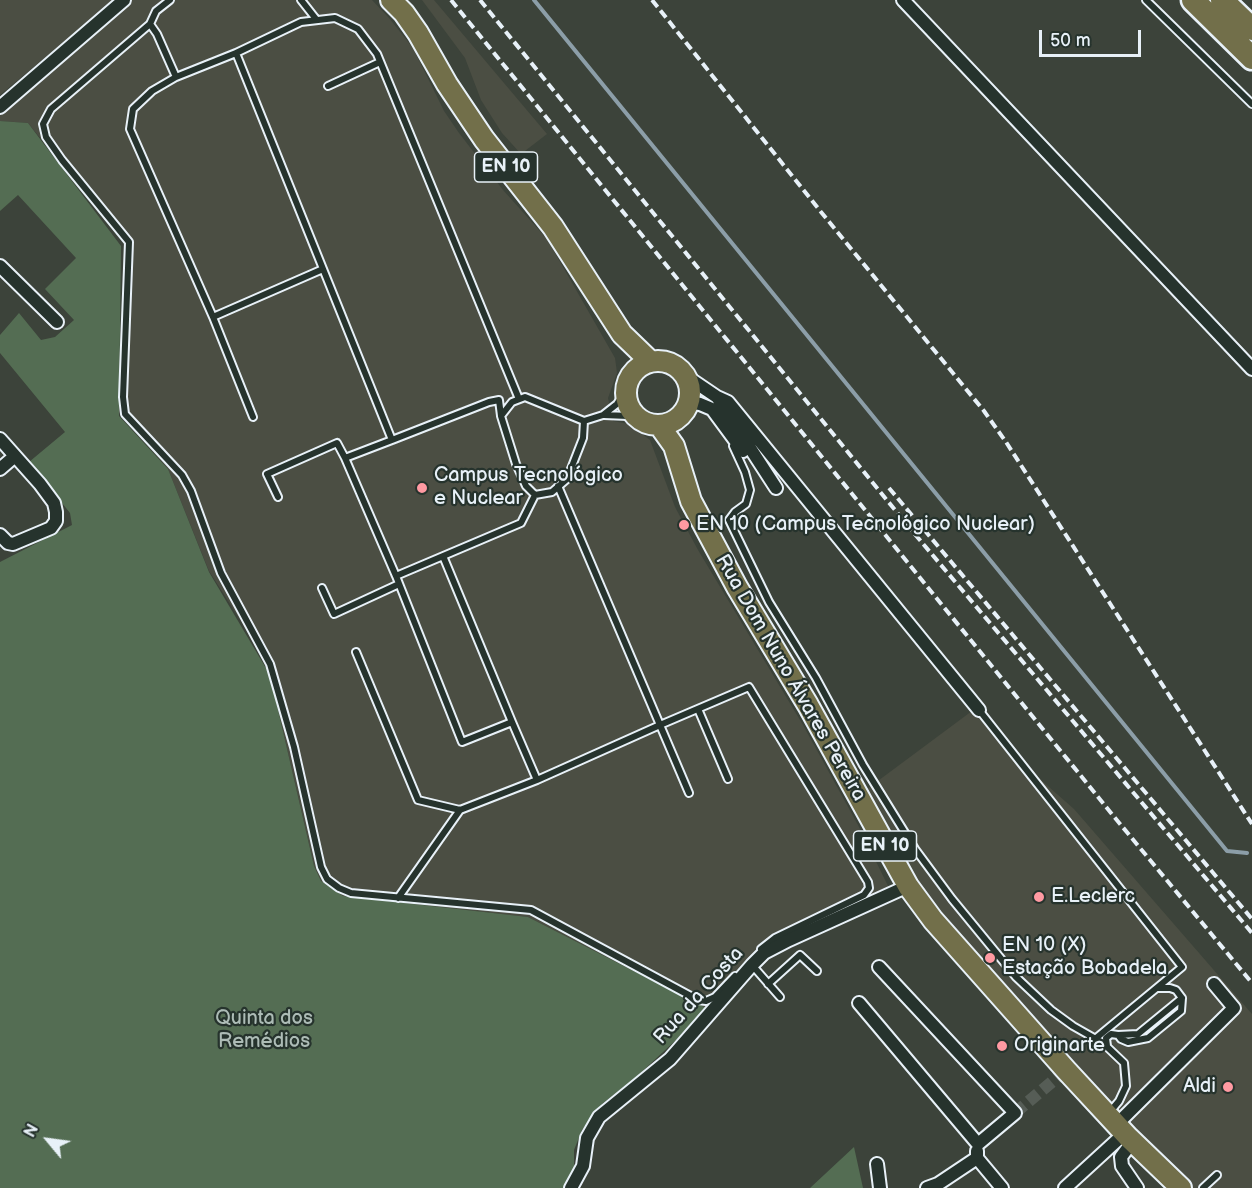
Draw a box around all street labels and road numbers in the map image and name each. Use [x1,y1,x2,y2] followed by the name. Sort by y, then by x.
[474,152,538,182] road number: EN 10
[709,551,871,805] street label: Rua Dom Nuno Álvares Pereira
[854,831,916,861] road number: EN 10
[649,942,749,1050] street label: Rua da Costa

